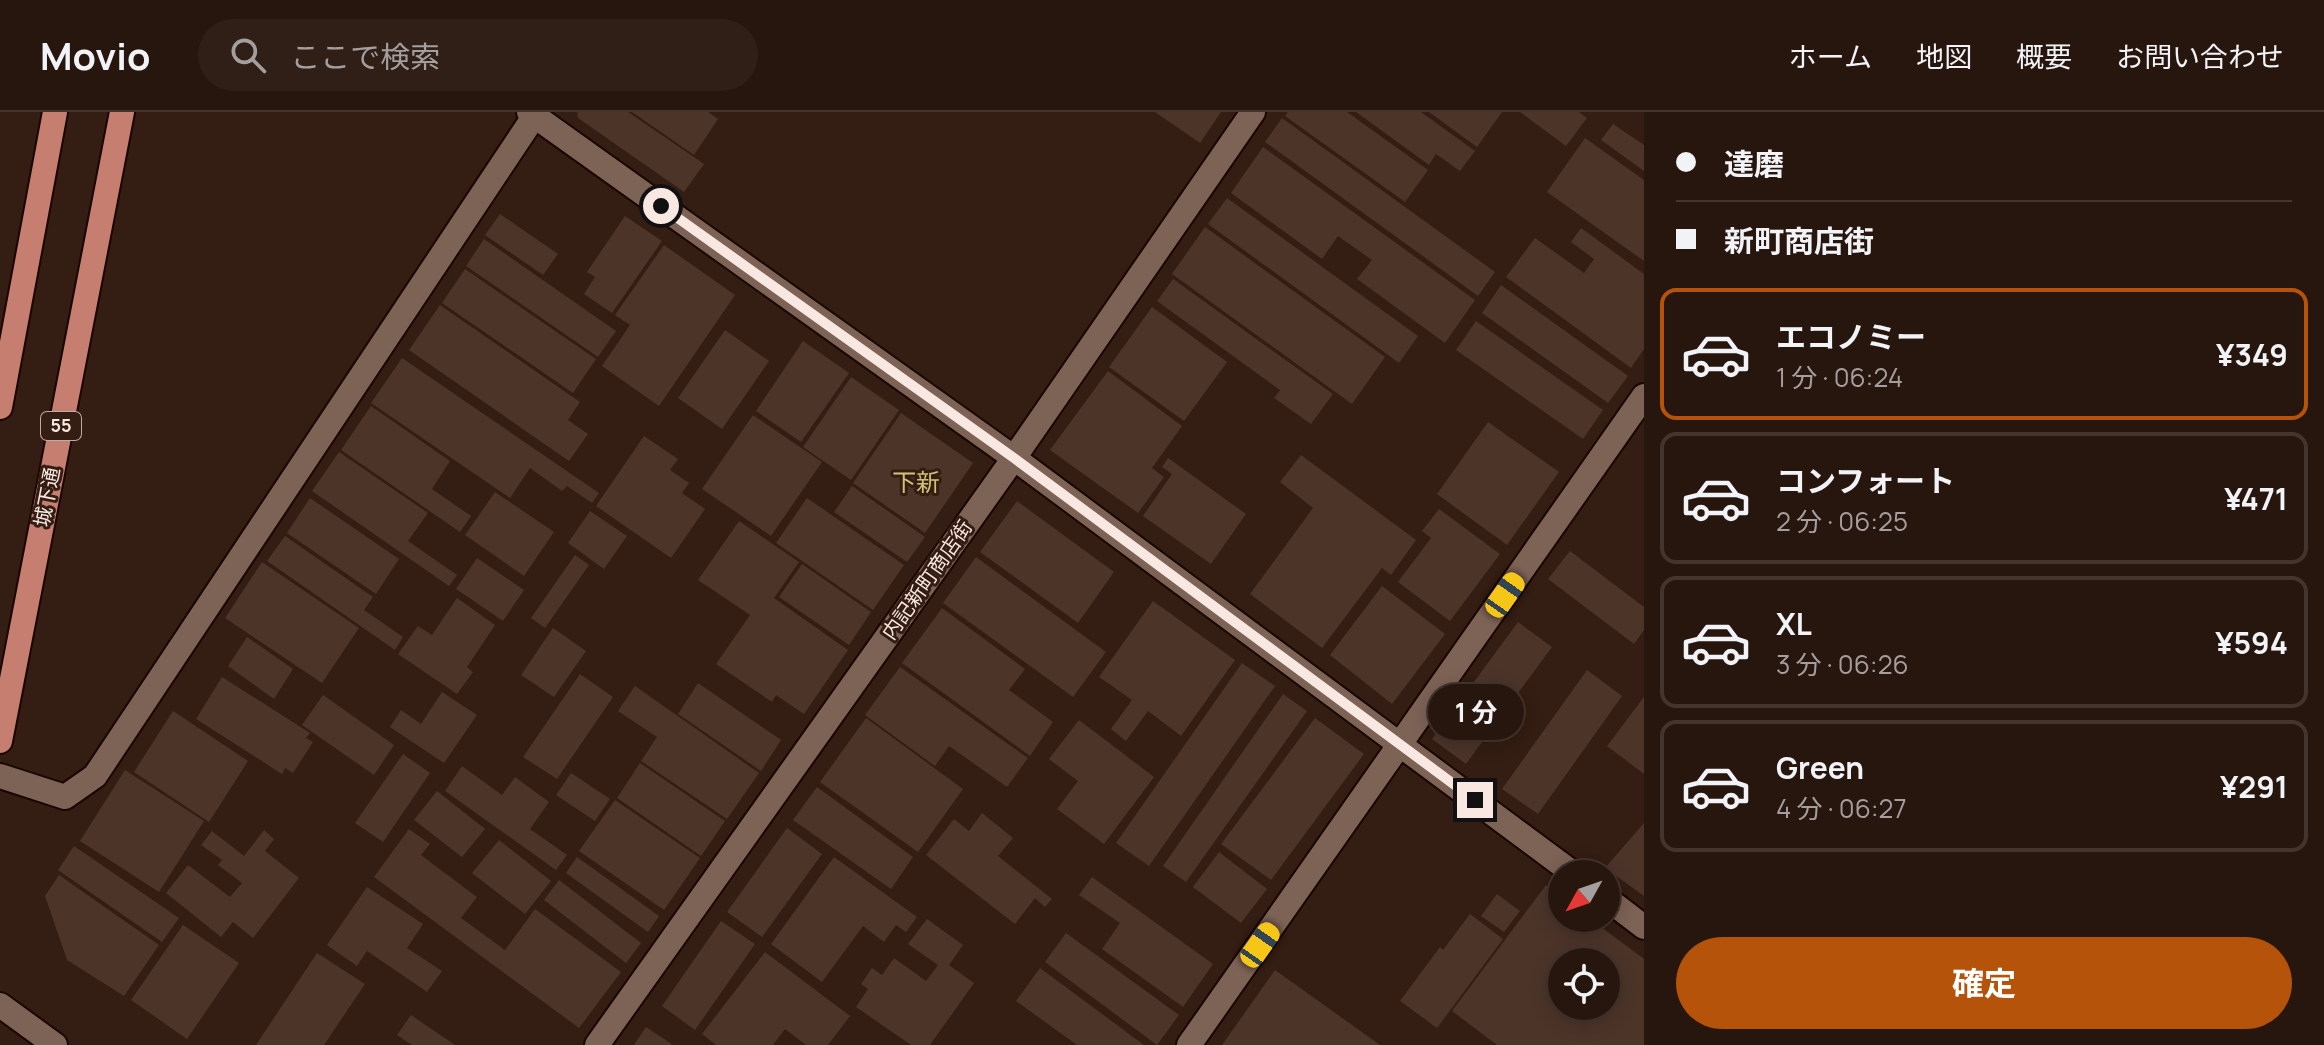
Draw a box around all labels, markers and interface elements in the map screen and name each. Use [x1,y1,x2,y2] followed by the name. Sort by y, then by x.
[198,19,758,91] search box
[40,29,150,81] text: Movio
[226,33,270,77] icon: search
[290,36,440,77] text: ここで検索
[1789,37,1872,75] text: ホーム
[1916,37,1972,75] text: 地図
[2016,37,2072,75] text: 概要
[2116,37,2284,75] text: お問い合わせ
[1724,143,1784,184] text: 達磨
[643,188,679,224] route start
[1724,220,1874,261] text: 新町商店街
[1776,316,1926,357] text: エコノミー
[1680,318,1752,390] icon: car
[2216,334,2288,375] text: ¥349
[1776,359,1903,395] text: 1 分 · 06:24
[41,412,81,440] road number: 55
[1776,460,1955,501] text: コンフォート
[1680,462,1752,534] icon: car
[28,465,65,529] street label: 城下通
[892,465,940,498] district label: 下新
[2224,478,2288,519] text: ¥471
[1776,503,1908,539] text: 2 分 · 06:25
[875,515,978,645] street label: 内記新町商店街
[1481,568,1529,622] car
[1776,603,1812,644] text: XL
[1680,606,1752,678] icon: car
[2215,622,2288,663] text: ¥594
[1776,646,1909,682] text: 3 分 · 06:26
[1427,684,1523,740] callout: 1 分
[1455,694,1497,730] text: 1 分
[1776,747,1864,788] text: Green
[1680,750,1752,822] icon: car
[2220,766,2288,807] text: ¥291
[1457,782,1493,818] route end
[1776,790,1906,826] text: 4 分 · 06:27
[1548,860,1620,932] north arrow
[1548,860,1620,1020] map controls
[1236,918,1284,972] car
[1676,937,2292,1029] button: 確定
[1548,948,1620,1020] button: locate

